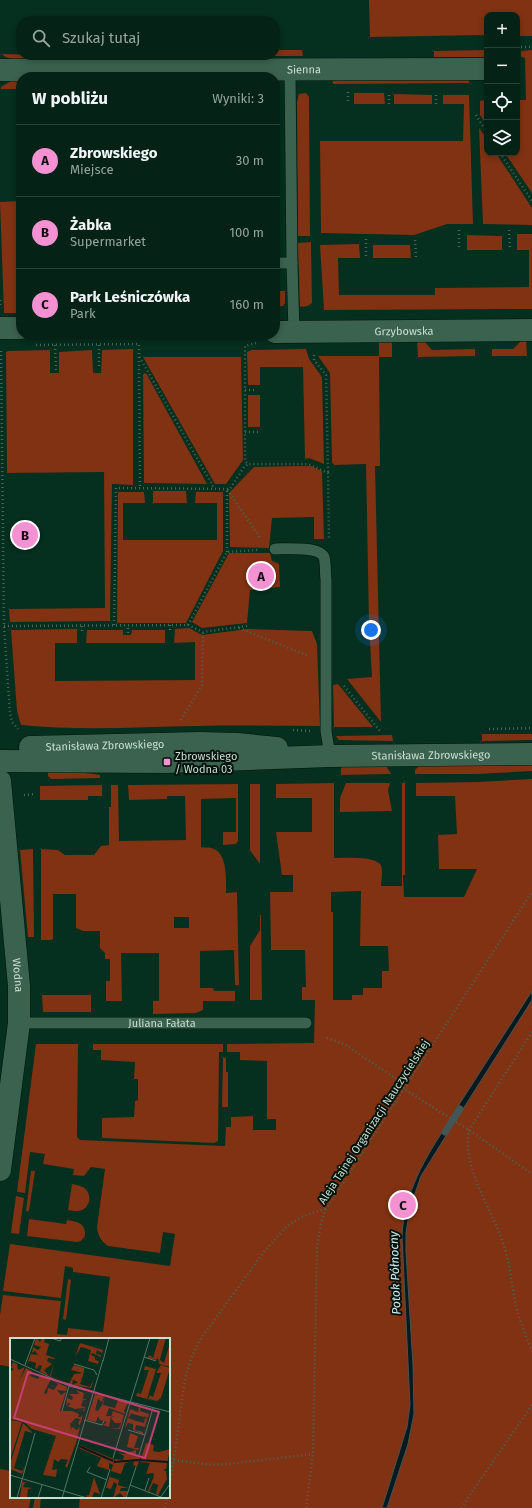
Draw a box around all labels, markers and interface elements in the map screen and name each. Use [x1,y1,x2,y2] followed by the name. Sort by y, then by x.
[484,12,520,156] map controls
[484,12,520,48] button: +
[16,16,280,60] search box
[30,27,52,49] icon: search
[62,29,140,47] text: Szukaj tutaj
[484,48,520,84] button: −
[287,63,321,76] street label: Sienna
[484,84,520,120] button: locate
[32,88,108,109] text: W pobliżu
[212,91,264,106] text: Wyniki: 3
[484,120,520,156] button: layers
[70,144,157,162] text: Zbrowskiego
[41,153,49,168] text: A
[236,153,264,168] text: 30 m
[70,162,114,177] text: Miejsce
[70,216,111,234] text: Żabka
[41,225,49,240] text: B
[229,225,264,240] text: 100 m
[70,234,146,249] text: Supermarket
[70,288,190,306] text: Park Leśniczówka
[41,297,49,312] text: C
[230,297,264,312] text: 160 m
[70,306,96,321] text: Park
[375,324,433,338] street label: Grzybowska
[12,520,38,550] pin: B
[248,561,274,591] pin: A
[361,620,381,640] your location
[45,737,165,753] street label: Stanisława Zbrowskiego
[371,748,490,762] street label: Stanisława Zbrowskiego
[175,750,237,776] place label: Zbrowskiego / Wodna 03
[162,757,172,767] marker: Zbrowskiego / Wodna 03
[10,957,26,992] street label: Wodna
[128,1017,196,1030] street label: Juliana Fałata
[316,1037,432,1207] street label: Aleja Tajnej Organizacji Nauczycielskiej
[390,1190,416,1220] pin: C
[387,1230,403,1315] water label: Potok Północny
[10,1338,170,1498] inset map

